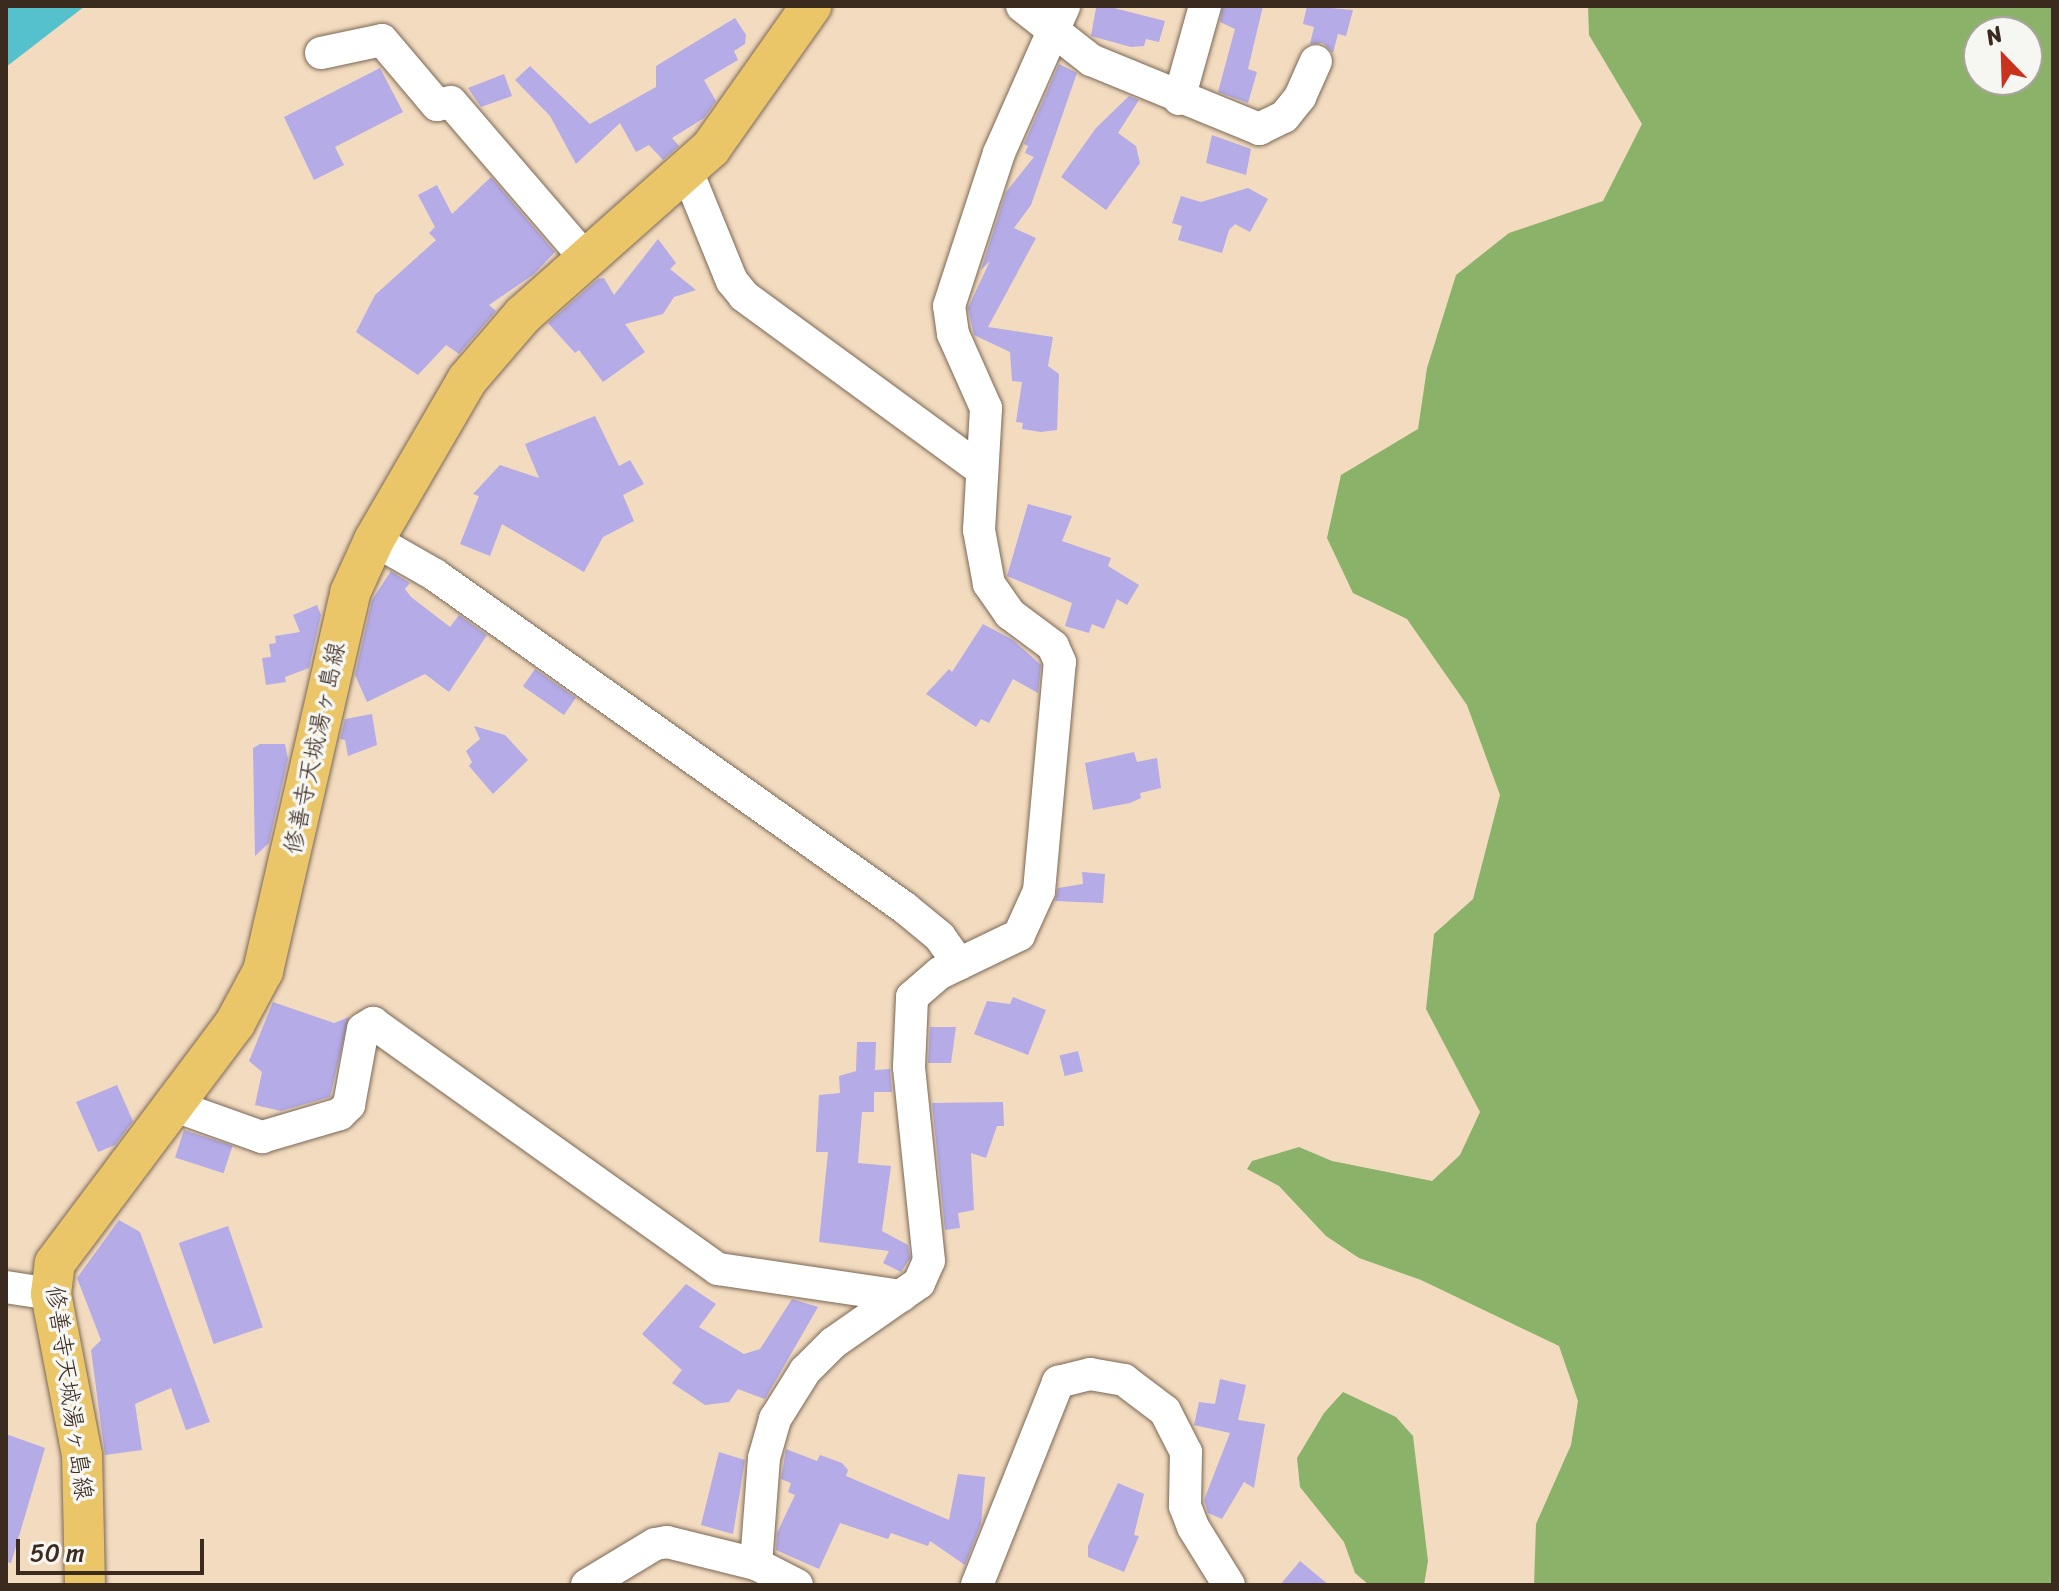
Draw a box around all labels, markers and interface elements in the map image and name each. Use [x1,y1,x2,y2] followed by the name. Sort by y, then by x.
[1980,14,2009,56] text: N
[1963,16,2043,96] north arrow
[278,639,352,857] street label: 修善寺天城湯ヶ島線
[40,1284,98,1502] street label: 修善寺天城湯ヶ島線
[20,1523,208,1573] scale bar
[30,1532,85,1574] text: 50 m

